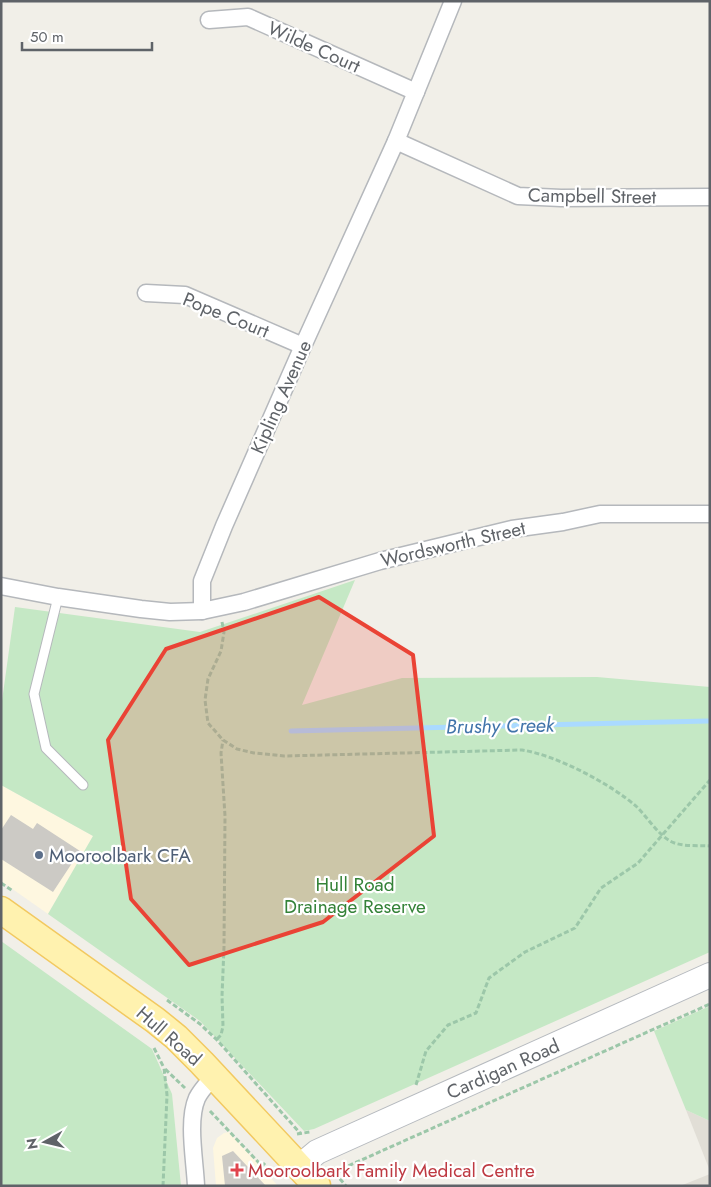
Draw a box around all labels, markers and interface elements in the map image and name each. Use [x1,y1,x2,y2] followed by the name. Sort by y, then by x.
[263,15,365,80] street label: Wilde Court
[22,20,152,52] scale bar
[30,26,64,48] text: 50 m
[528,181,657,211] street label: Campbell Street
[179,285,274,345] street label: Pope Court
[244,336,318,458] street label: Kipling Avenue
[378,514,528,574] street label: Wordsworth Street
[446,711,556,741] water label: Brushy Creek
[49,842,191,869] place label: Mooroolbark CFA
[33,849,45,861] marker: Mooroolbark CFA
[284,871,426,920] park label: Hull Road Drainage Reserve
[130,1000,208,1072] street label: Hull Road
[442,1032,564,1106] street label: Cardigan Road
[20,1117,70,1167] north arrow
[21,1137,43,1151] text: N
[248,1157,535,1184] place label: Mooroolbark Family Medical Centre
[230,1163,244,1177] marker: Mooroolbark Family Medical Centre

